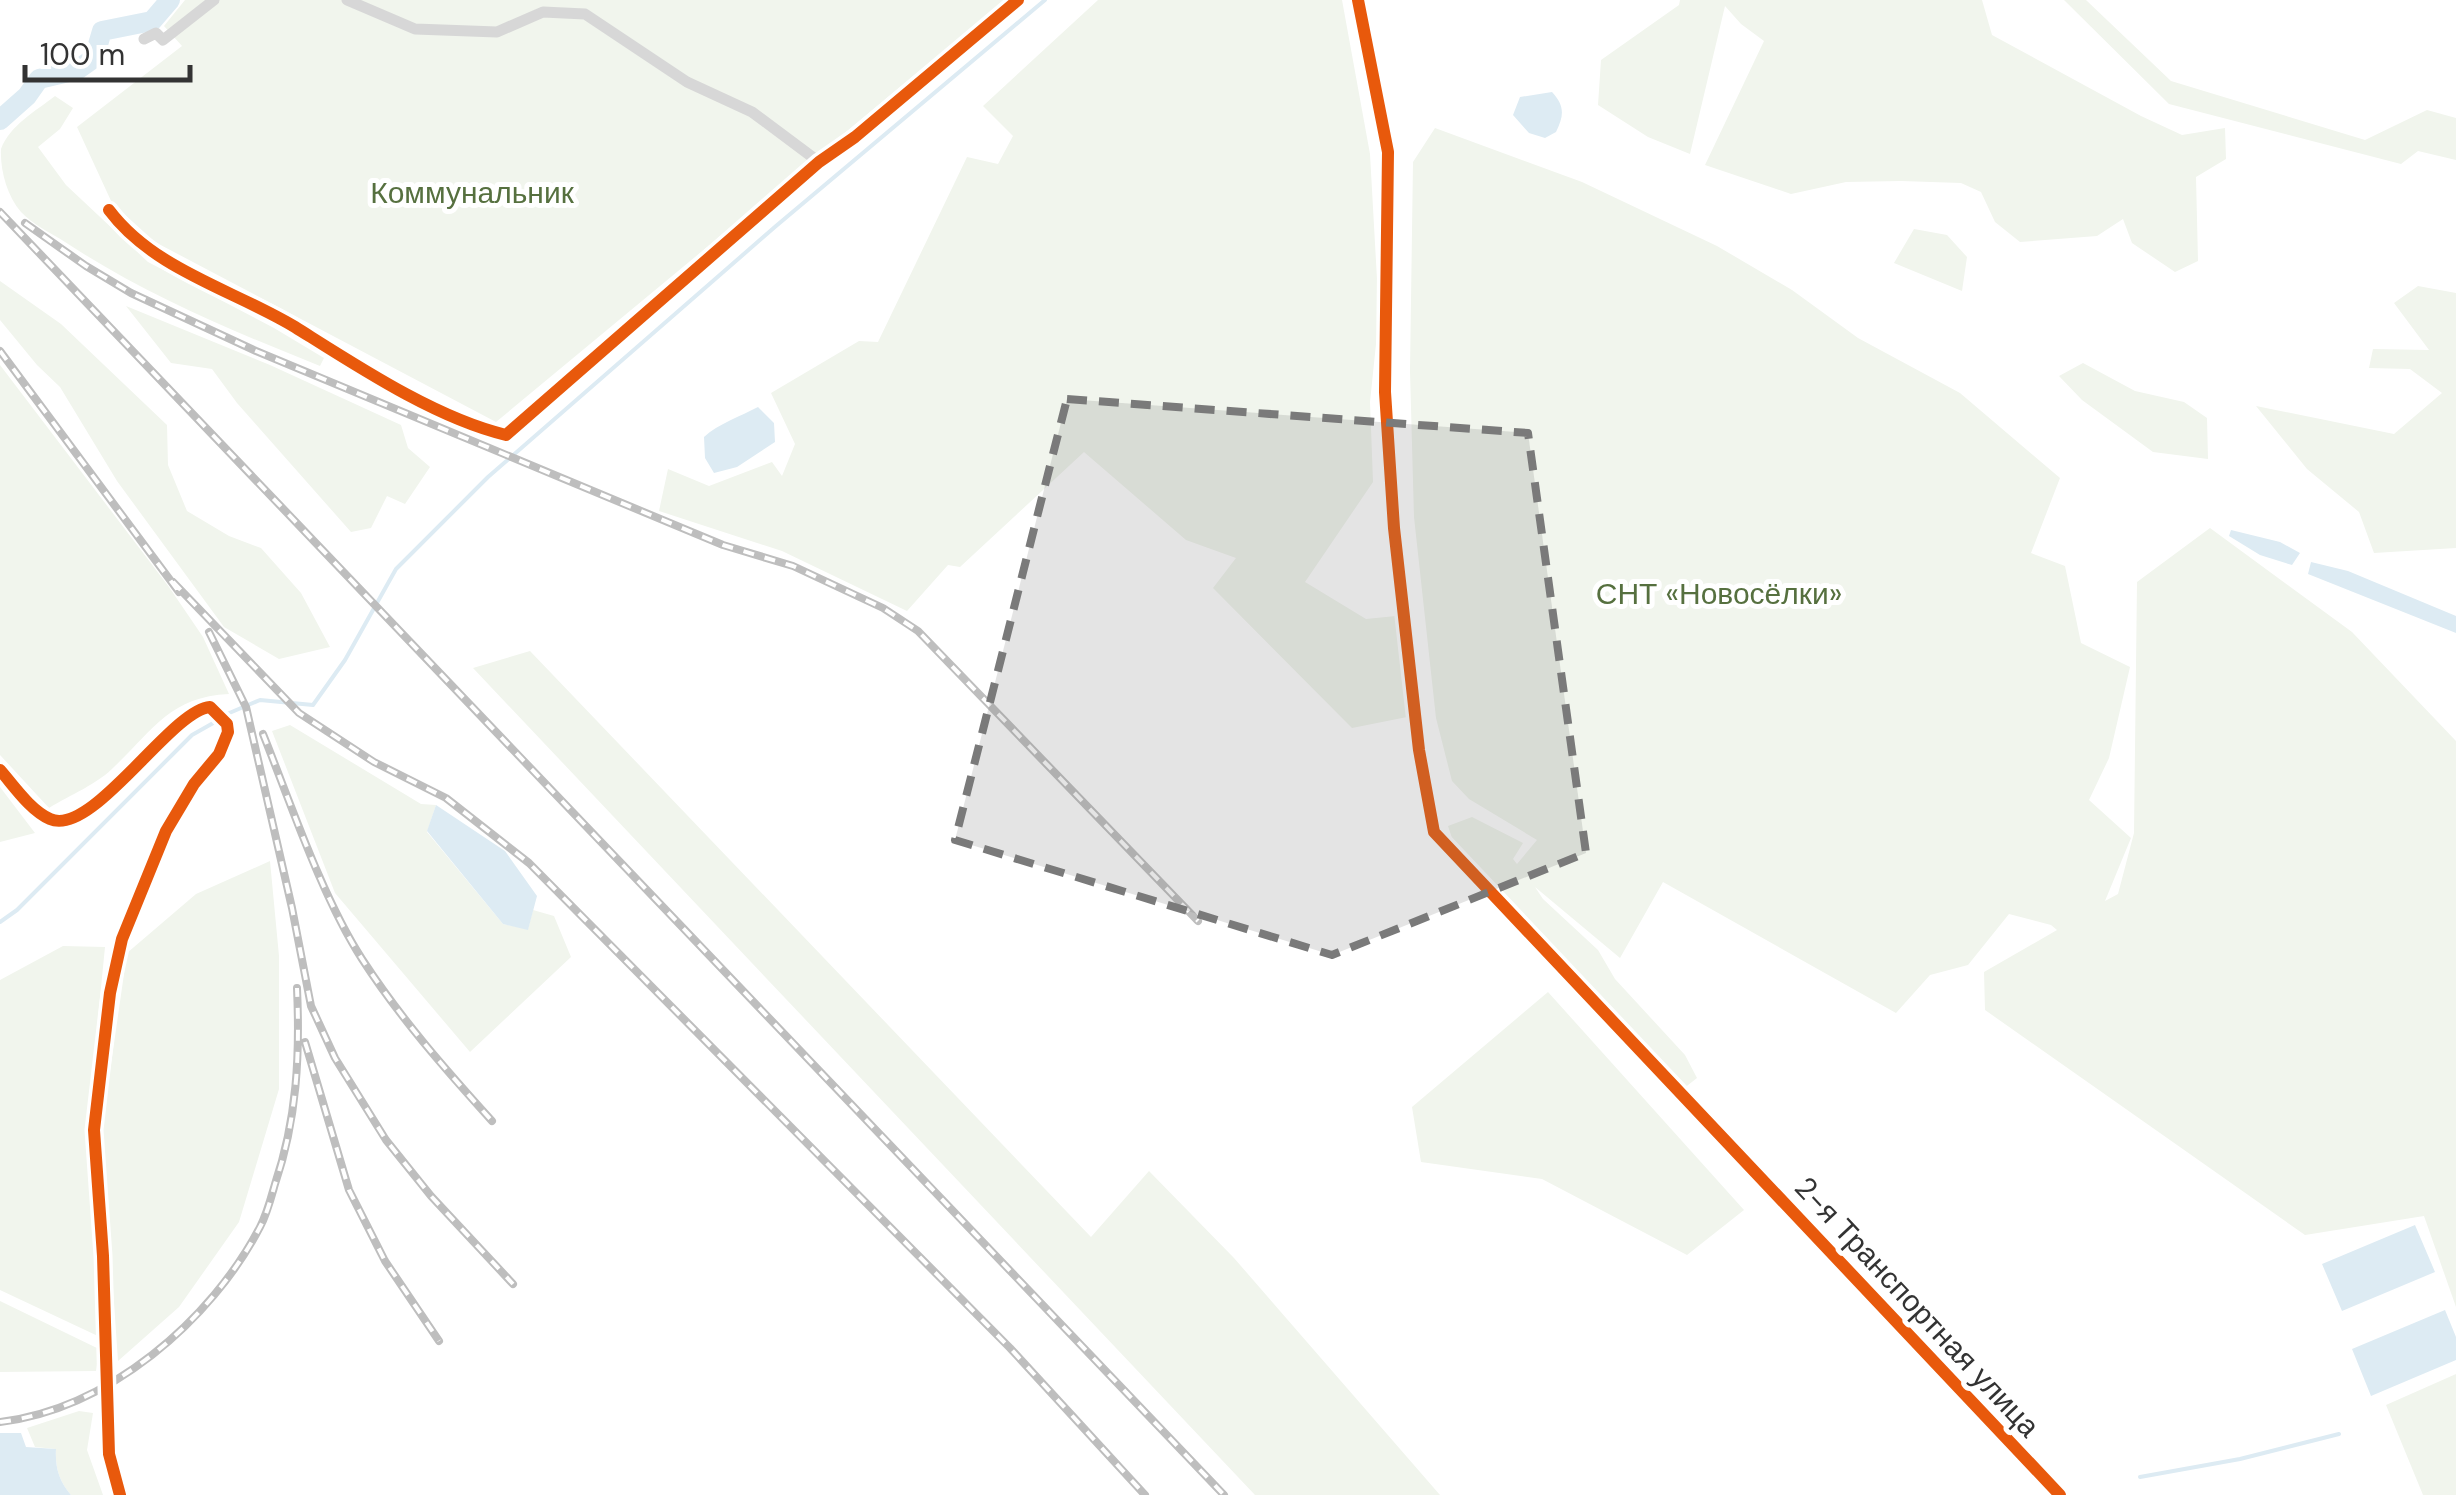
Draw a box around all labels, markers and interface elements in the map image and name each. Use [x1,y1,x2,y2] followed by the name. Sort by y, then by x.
[25,20,190,82] scale bar
[40,35,125,74] text: 100 m
[370,173,575,212] park label: Коммунальник
[1596,574,1842,613] park label: СНТ «Новосёлки»
[1786,1168,2048,1445] street label: 2-я Транспортная улица

